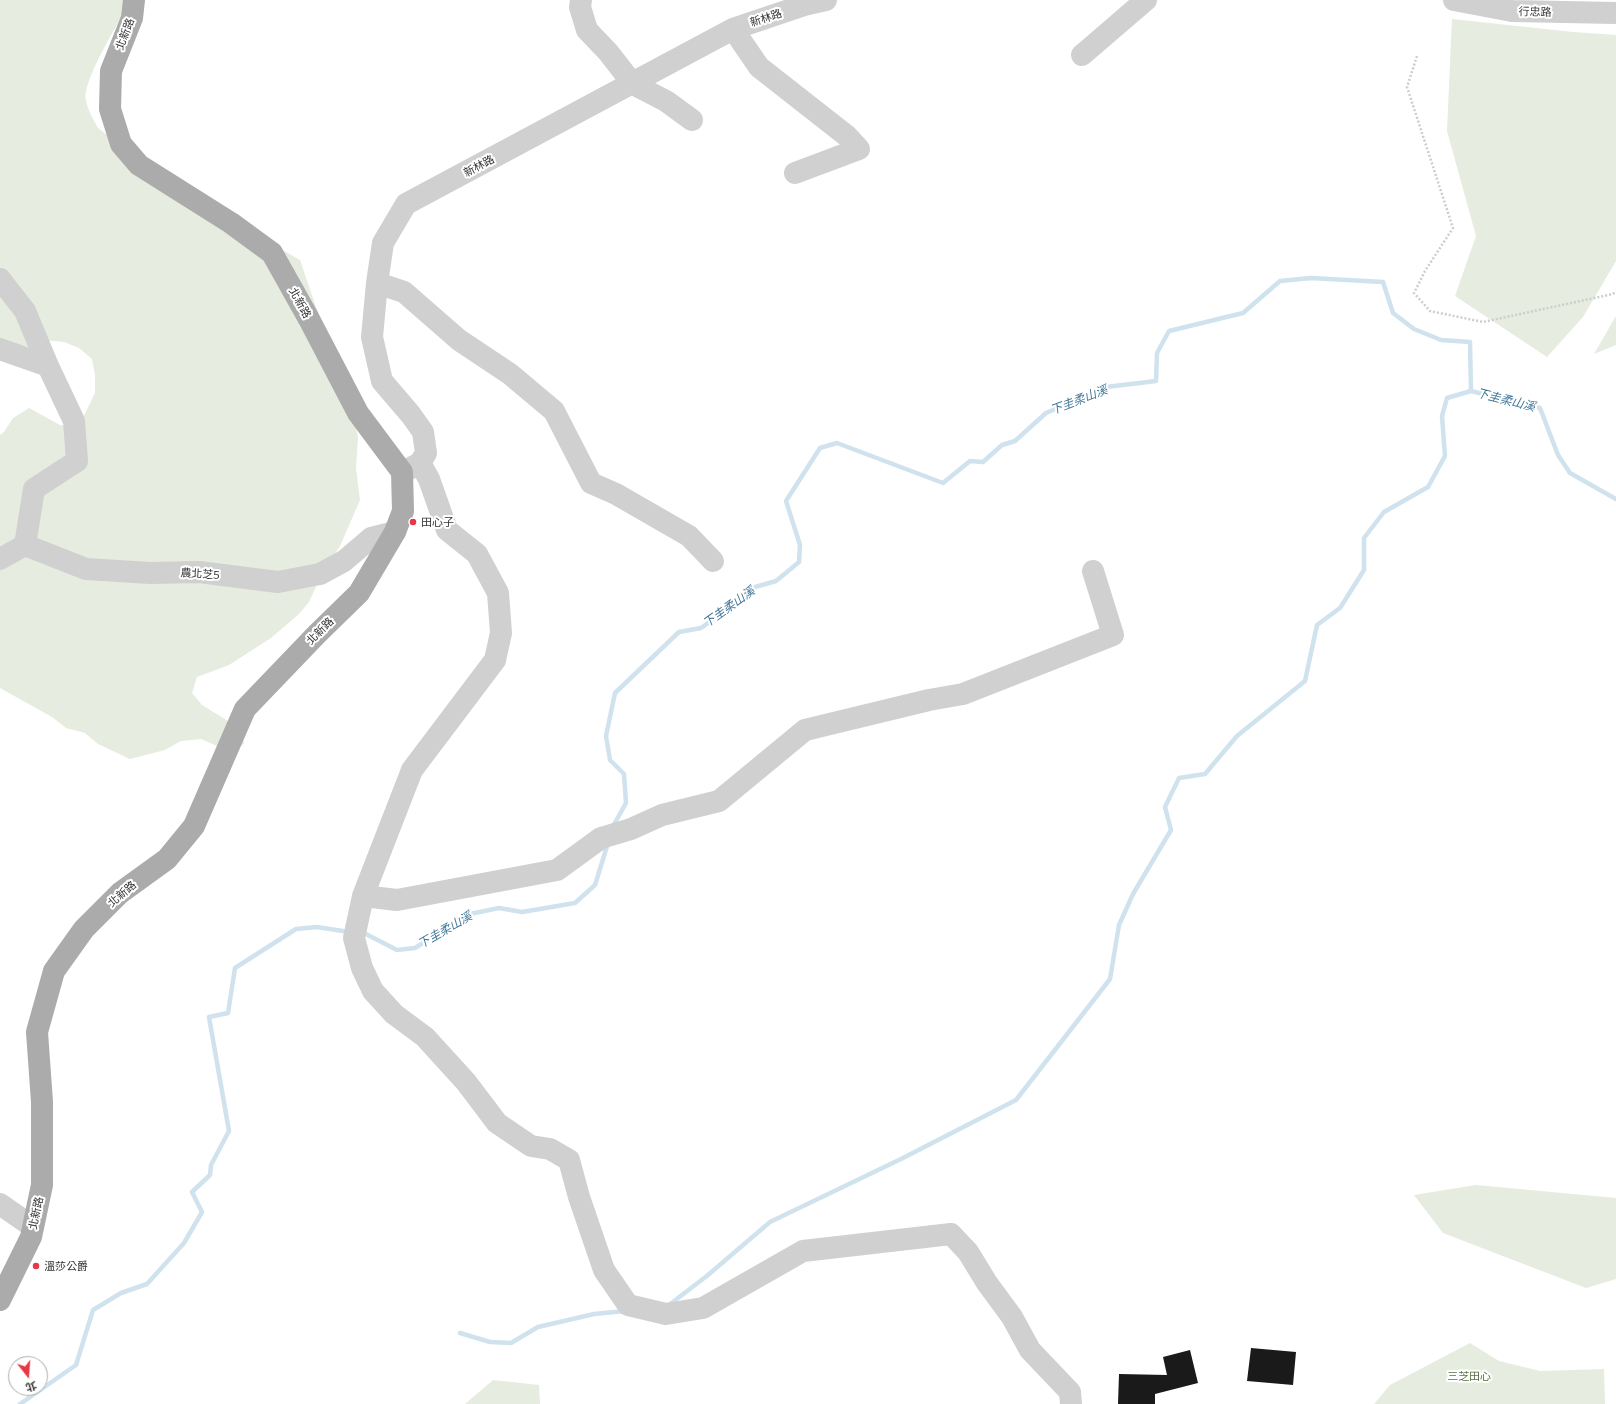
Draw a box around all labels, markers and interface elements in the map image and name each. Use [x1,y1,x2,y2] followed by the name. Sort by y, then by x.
[1518,5,1552,19] street label: 行忠路
[748,7,784,29] street label: 新林路
[113,16,137,52] street label: 北新路
[461,152,497,180] street label: 新林路
[286,285,314,321] street label: 北新路
[1048,383,1110,417] water label: 下圭柔山溪
[1475,386,1537,414] water label: 下圭柔山溪
[421,515,454,529] place label: 田心子
[408,517,418,527] marker: 田心子
[180,566,220,582] street label: 農北芝5
[700,584,758,630] water label: 下圭柔山溪
[304,615,336,647] street label: 北新路
[105,878,139,910] street label: 北新路
[415,909,475,951] water label: 下圭柔山溪
[26,1195,46,1231] street label: 北新路
[44,1259,88,1273] place label: 溫莎公爵
[31,1261,41,1271] marker: 溫莎公爵
[8,1356,48,1396] north arrow
[1447,1369,1491,1383] park label: 三芝田心
[24,1379,39,1395] text: 北

